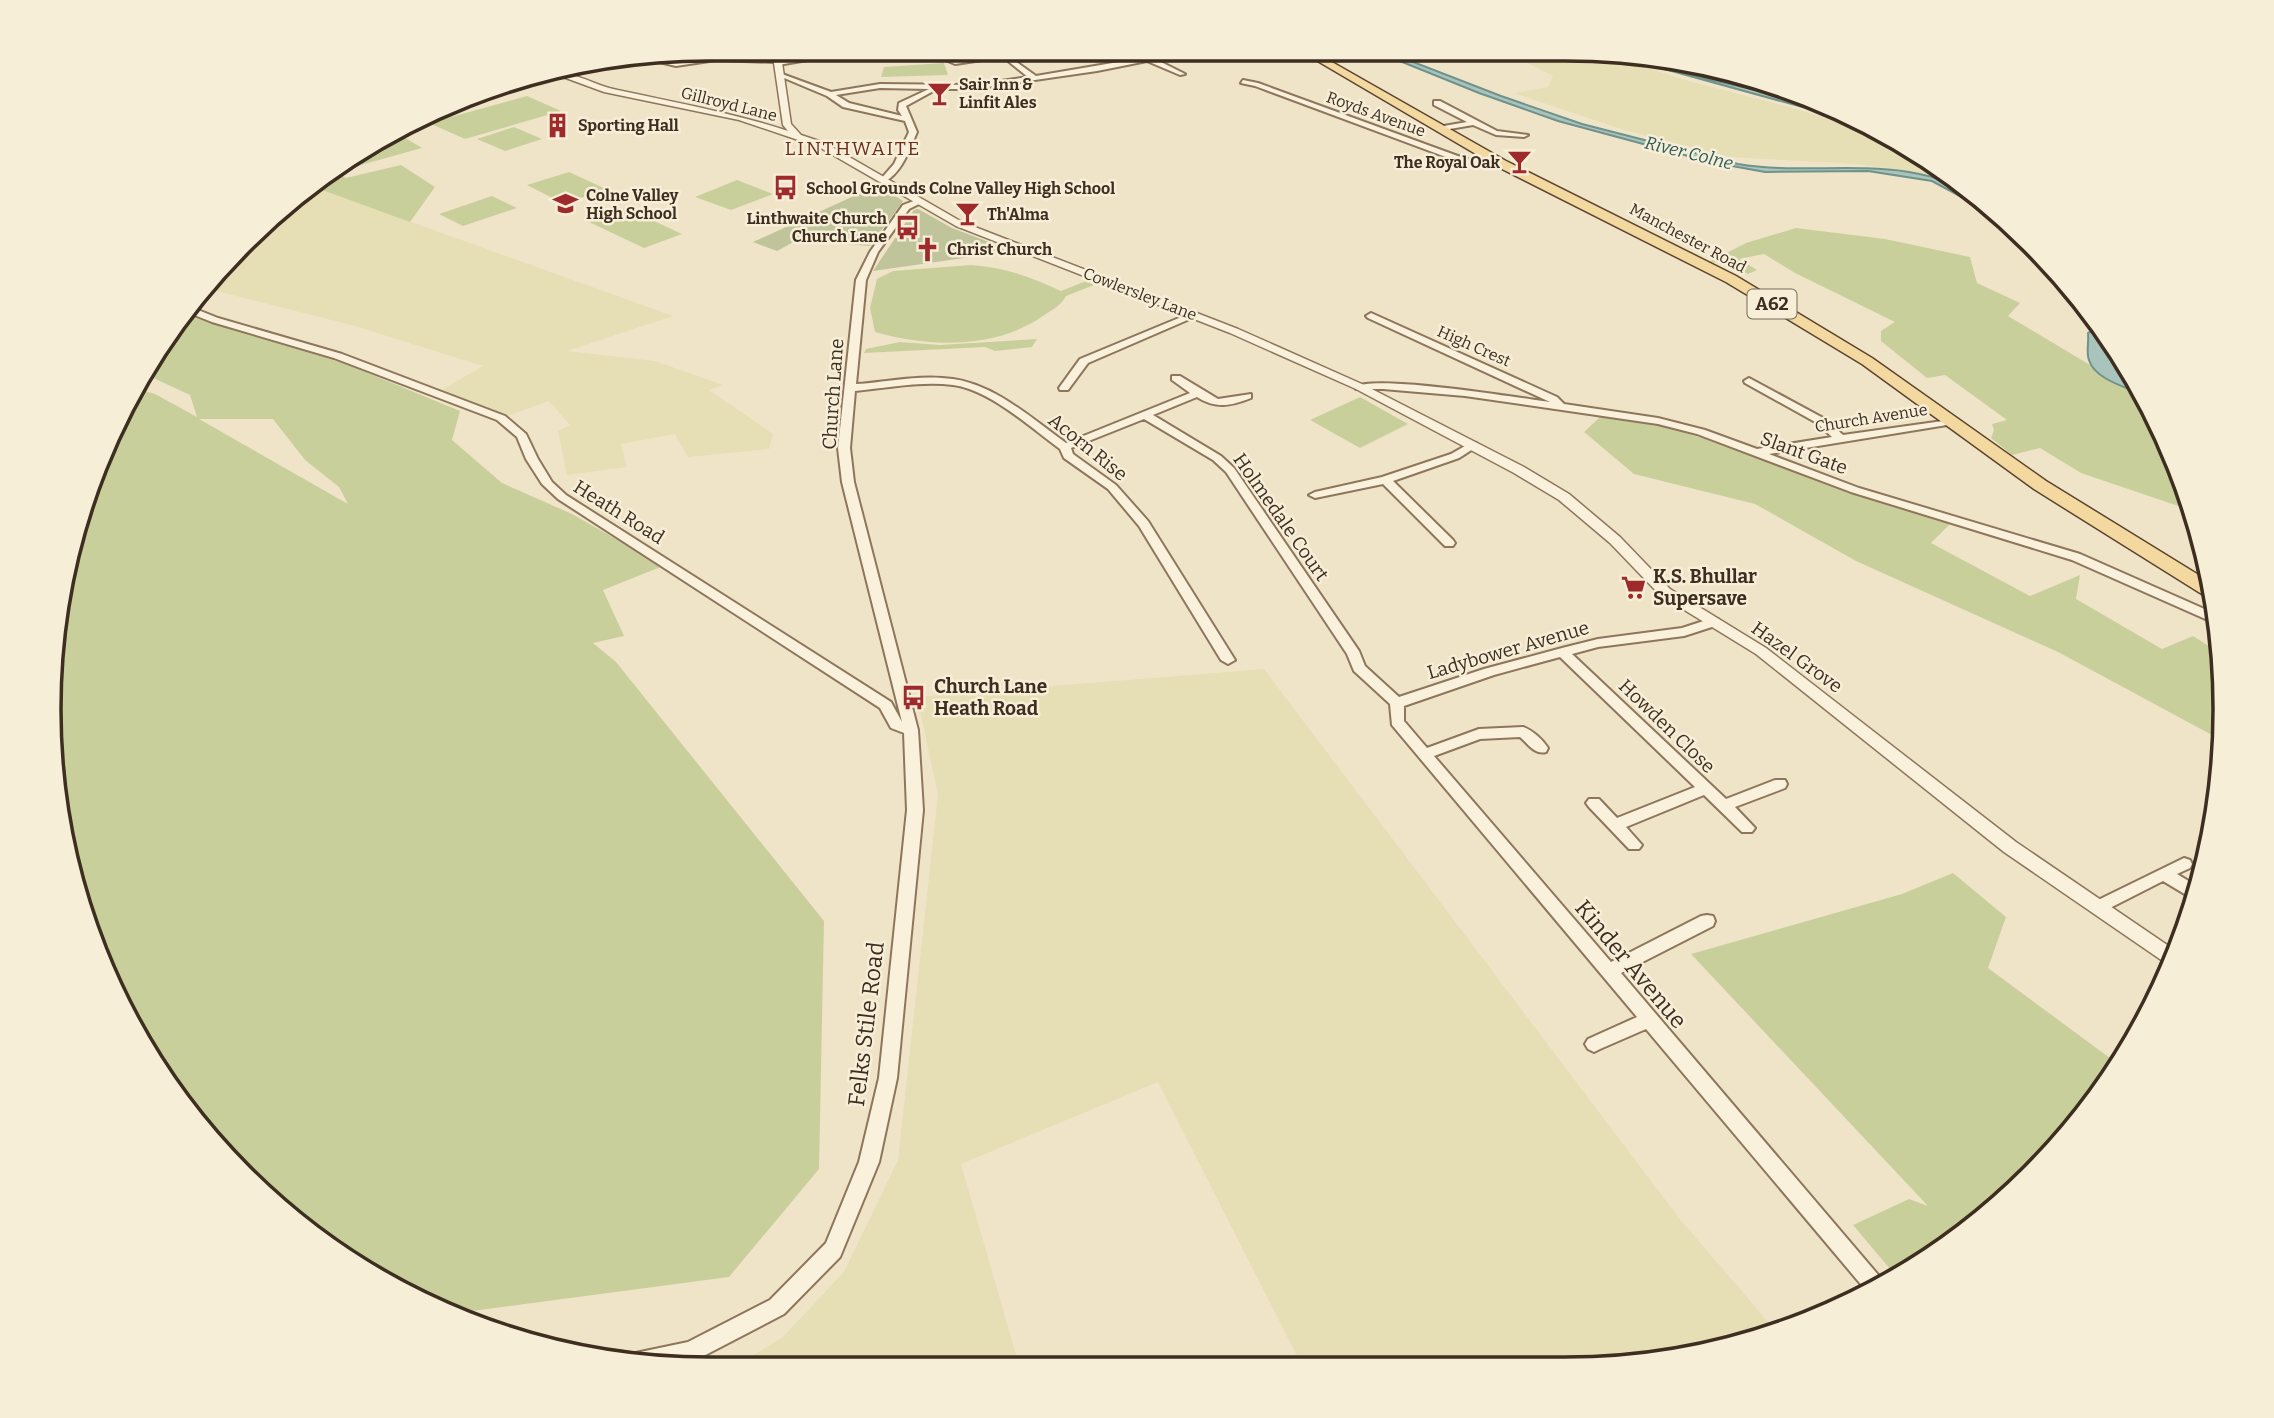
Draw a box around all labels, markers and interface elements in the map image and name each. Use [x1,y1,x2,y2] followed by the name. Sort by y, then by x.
[959,75,1037,112] place label: Sair Inn & Linfit Ales
[925,79,953,107] bar icon: Sair Inn & Linfit Ales
[679,83,779,125] street label: Gillroyd Lane
[1324,87,1428,141] street label: Royds Avenue
[544,111,572,139] building icon: Sporting Hall
[578,116,679,135] place label: Sporting Hall
[1643,131,1735,175] water label: River Colne
[785,137,921,160] district label: LINTHWAITE
[1506,148,1534,176] bar icon: The Royal Oak
[1394,153,1500,172] place label: The Royal Oak
[772,174,800,202] bus stop icon: School Grounds Colne Valley High School
[806,179,1115,198] place label: School Grounds Colne Valley High School
[586,186,679,223] place label: Colne Valley High School
[552,190,580,218] school or university icon: Colne Valley High School
[1626,199,1750,277] street label: Manchester Road
[953,200,981,228] bar icon: Th'Alma
[987,205,1049,224] place label: Th'Alma
[746,209,887,246] place label: Linthwaite Church Church Lane
[893,213,921,241] bus stop icon: Linthwaite Church Church Lane
[913,235,941,263] church icon: Christ Church
[947,240,1052,259] place label: Christ Church
[1080,264,1200,324] street label: Cowlersley Lane
[1748,290,1796,318] road number: A62
[1434,321,1514,371] street label: High Crest
[818,338,848,450] street label: Church Lane
[1813,400,1929,436] street label: Church Avenue
[1044,408,1132,486] street label: Acorn Rise
[1757,427,1851,479] street label: Slant Gate
[1228,449,1334,585] street label: Holmedale Court
[569,475,669,549] street label: Heath Road
[1653,565,1757,610] place label: K.S. Bhullar Supersave
[1619,573,1647,601] supermarket icon: K.S. Bhullar Supersave
[1424,616,1592,684] street label: Ladybower Avenue
[1747,616,1847,698] street label: Hazel Grove
[1614,674,1720,778] street label: Howden Close
[934,675,1047,720] place label: Church Lane Heath Road
[900,683,928,711] bus stop icon: Church Lane Heath Road
[1569,894,1693,1034] street label: Kinder Avenue
[842,940,890,1108] street label: Felks Stile Road

